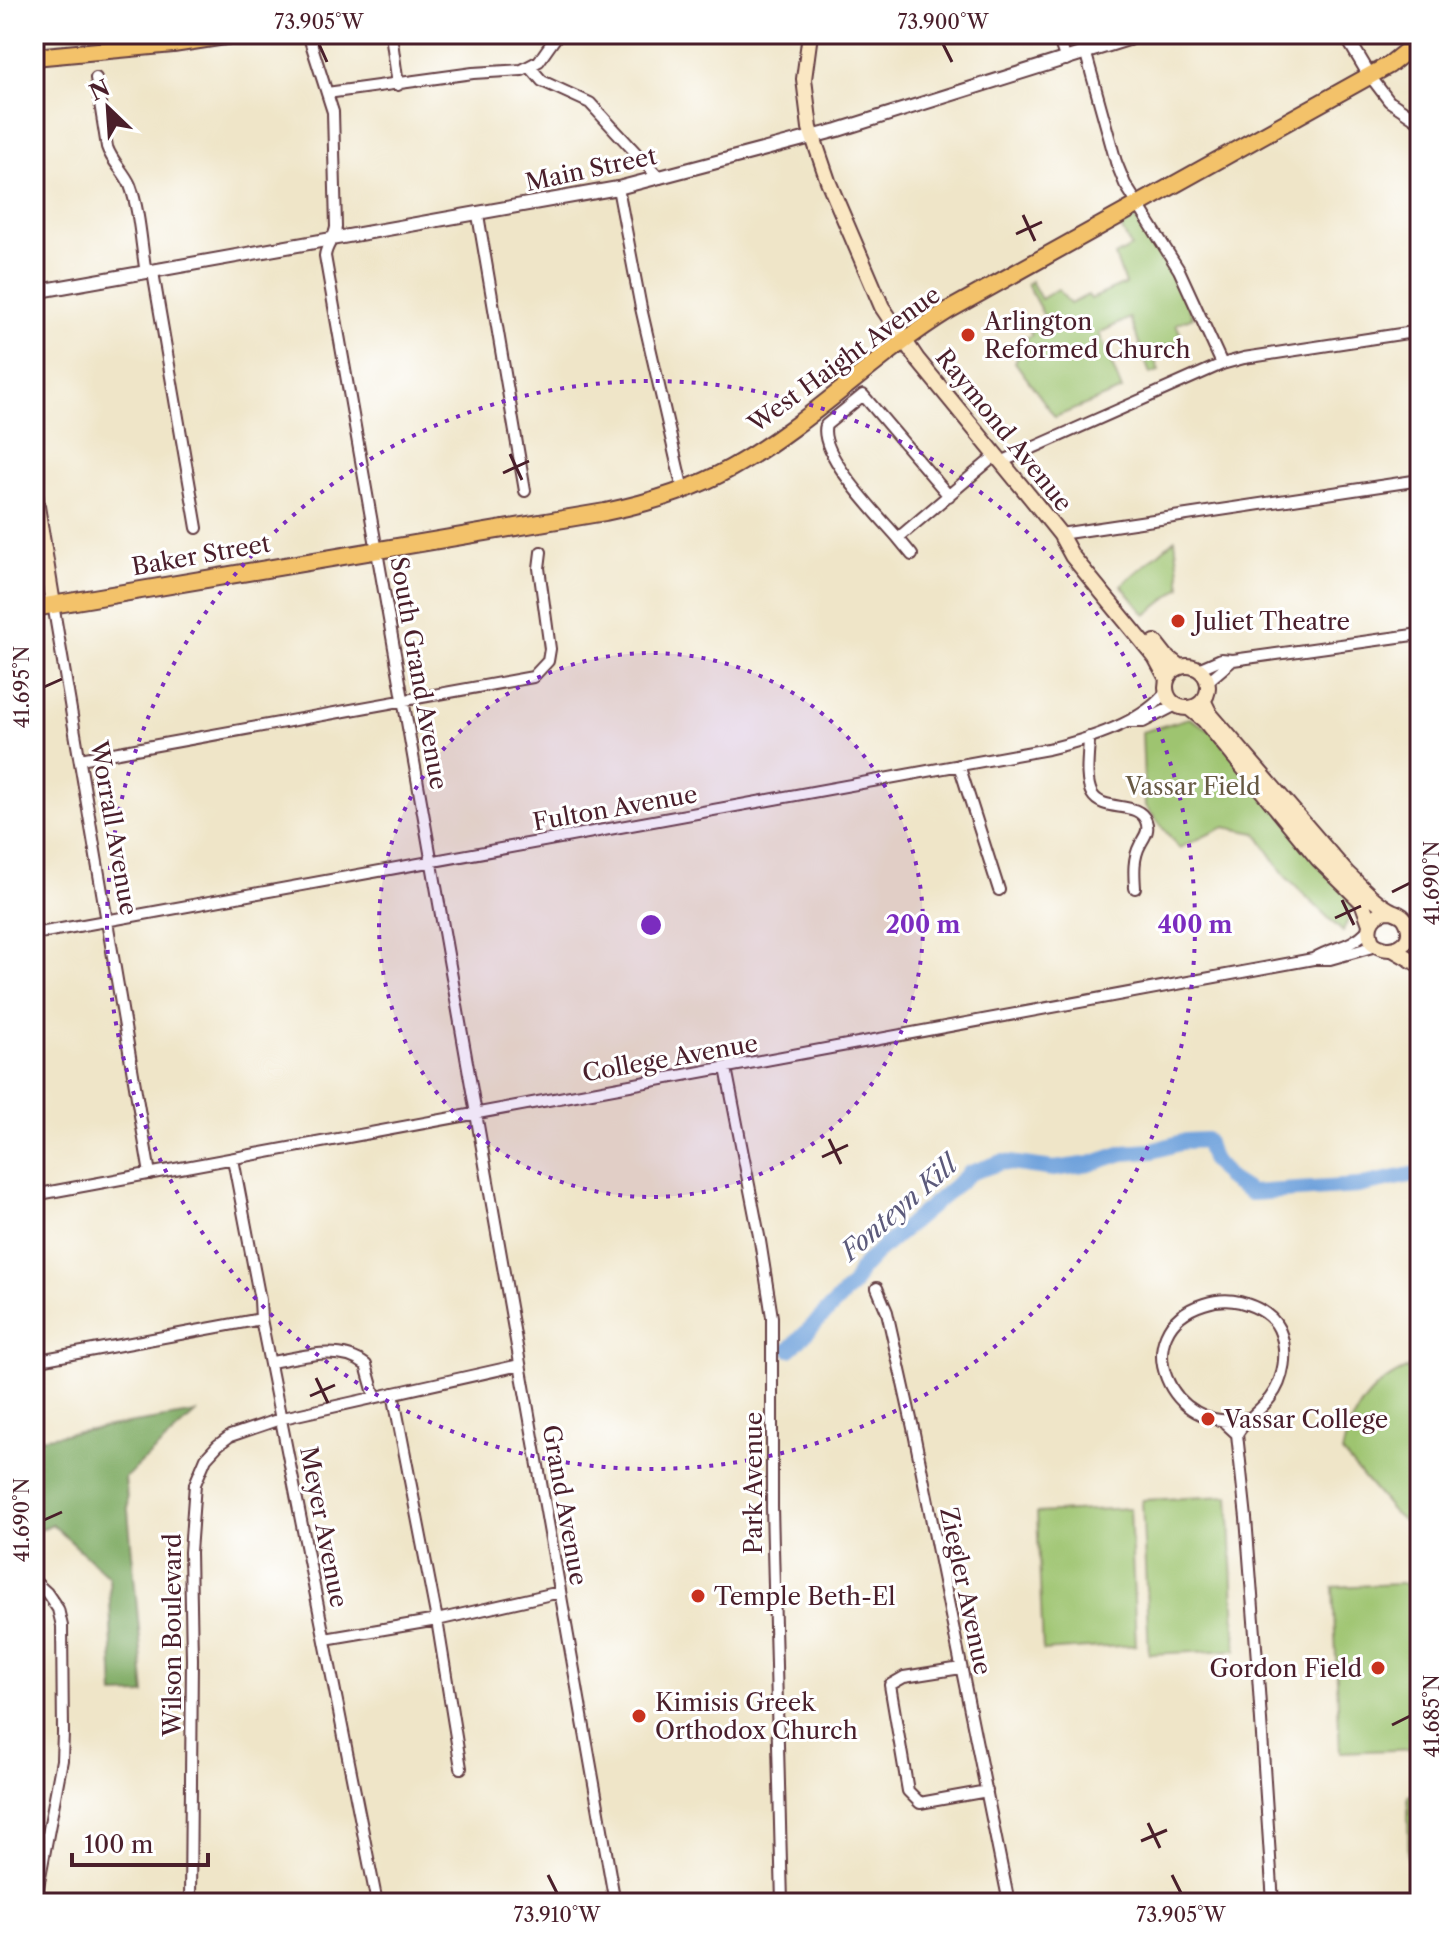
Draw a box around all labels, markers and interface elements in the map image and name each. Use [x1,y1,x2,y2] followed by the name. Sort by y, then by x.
[274,10,365,34] text: 73.905°W
[897,10,990,34] text: 73.900°W
[68,68,148,148] north arrow
[85,74,114,107] text: N
[523,141,660,197] street label: Main Street
[742,280,946,439] street label: West Haight Avenue
[983,307,1191,364] place label: Arlington Reformed Church
[959,326,977,344] marker: Arlington Reformed Church
[930,343,1078,517] street label: Raymond Avenue
[130,528,273,581] street label: Baker Street
[384,554,454,792] street label: South Grand Avenue
[1190,607,1350,636] place label: Juliet Theatre
[1169,612,1187,630] marker: Juliet Theatre
[10,646,34,728] text: 41.695°N
[84,737,144,918] street label: Worrall Avenue
[1124,772,1261,801] park label: Vassar Field
[531,779,699,837] street label: Fulton Avenue
[1420,841,1444,925] text: 41.690°N
[886,910,960,939] text: 200 m
[1158,910,1232,939] text: 400 m
[637,911,665,939] centre of rings
[580,1028,760,1088] street label: College Avenue
[833,1147,966,1269] water label: Fonteyn Kill
[1223,1405,1388,1434] place label: Vassar College
[1199,1410,1217,1428] marker: Vassar College
[739,1412,768,1554] street label: Park Avenue
[537,1423,593,1587] street label: Grand Avenue
[294,1444,354,1610] street label: Meyer Avenue
[10,1478,34,1562] text: 41.690°N
[934,1505,998,1677] street label: Ziegler Avenue
[158,1533,187,1738] street label: Wilson Boulevard
[714,1582,895,1611] place label: Temple Beth-El
[689,1587,707,1605] marker: Temple Beth-El
[1209,1654,1362,1683] place label: Gordon Field
[1369,1659,1387,1677] marker: Gordon Field
[1420,1675,1444,1757] text: 41.685°N
[655,1688,858,1745] place label: Kimisis Greek Orthodox Church
[630,1707,648,1725] marker: Kimisis Greek Orthodox Church
[72,1817,208,1867] scale bar
[84,1830,153,1859] text: 100 m
[514,1903,602,1927] text: 73.910°W
[1136,1903,1227,1927] text: 73.905°W

